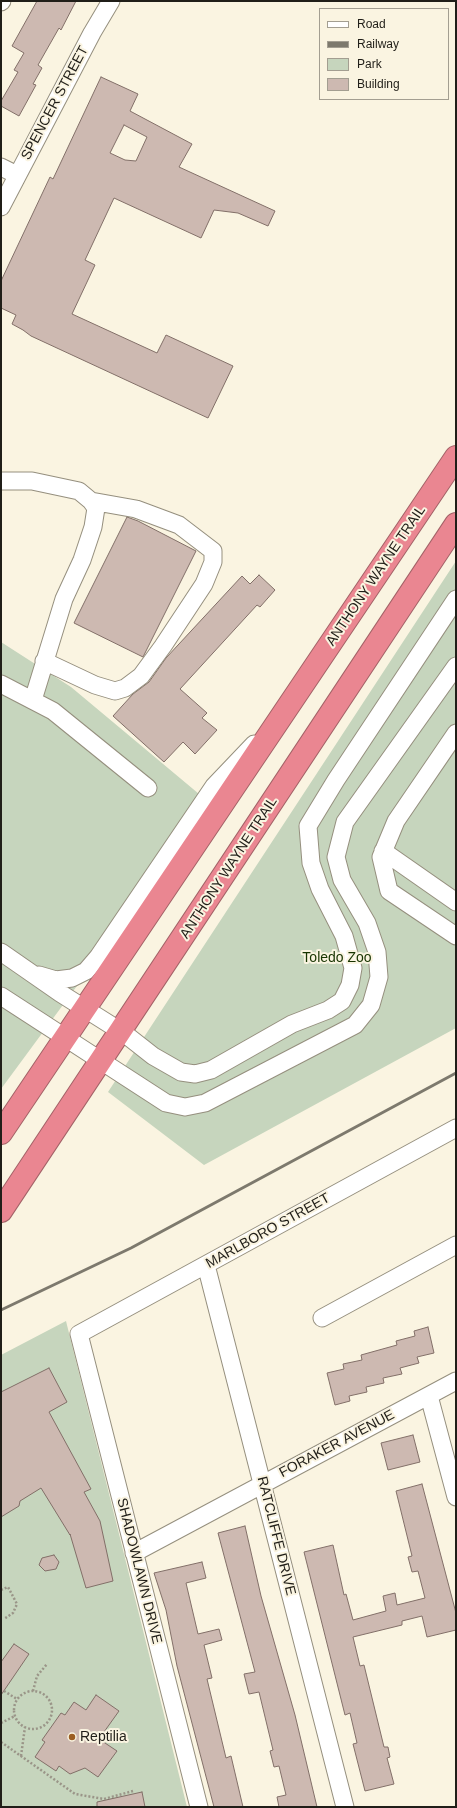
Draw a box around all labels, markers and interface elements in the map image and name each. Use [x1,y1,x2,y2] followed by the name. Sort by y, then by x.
[319,8,449,100] legend
[357,17,386,31] text: Road
[357,37,399,51] text: Railway
[18,43,92,163] street label: SPENCER STREET
[357,57,382,71] text: Park
[357,77,400,91] text: Building
[323,503,429,649] street label: ANTHONY WAYNE TRAIL
[177,794,281,942] street label: ANTHONY WAYNE TRAIL
[302,950,372,966] park label: Toledo Zoo
[203,1190,333,1272] street label: MARLBORO STREET
[277,1407,397,1481] street label: FORAKER AVENUE
[253,1475,299,1597] street label: RATCLIFFE DRIVE
[113,1496,165,1646] street label: SHADOWLAWN DRIVE
[80,1729,127,1745] place label: Reptilia
[67,1732,77,1742] marker: Reptilia

